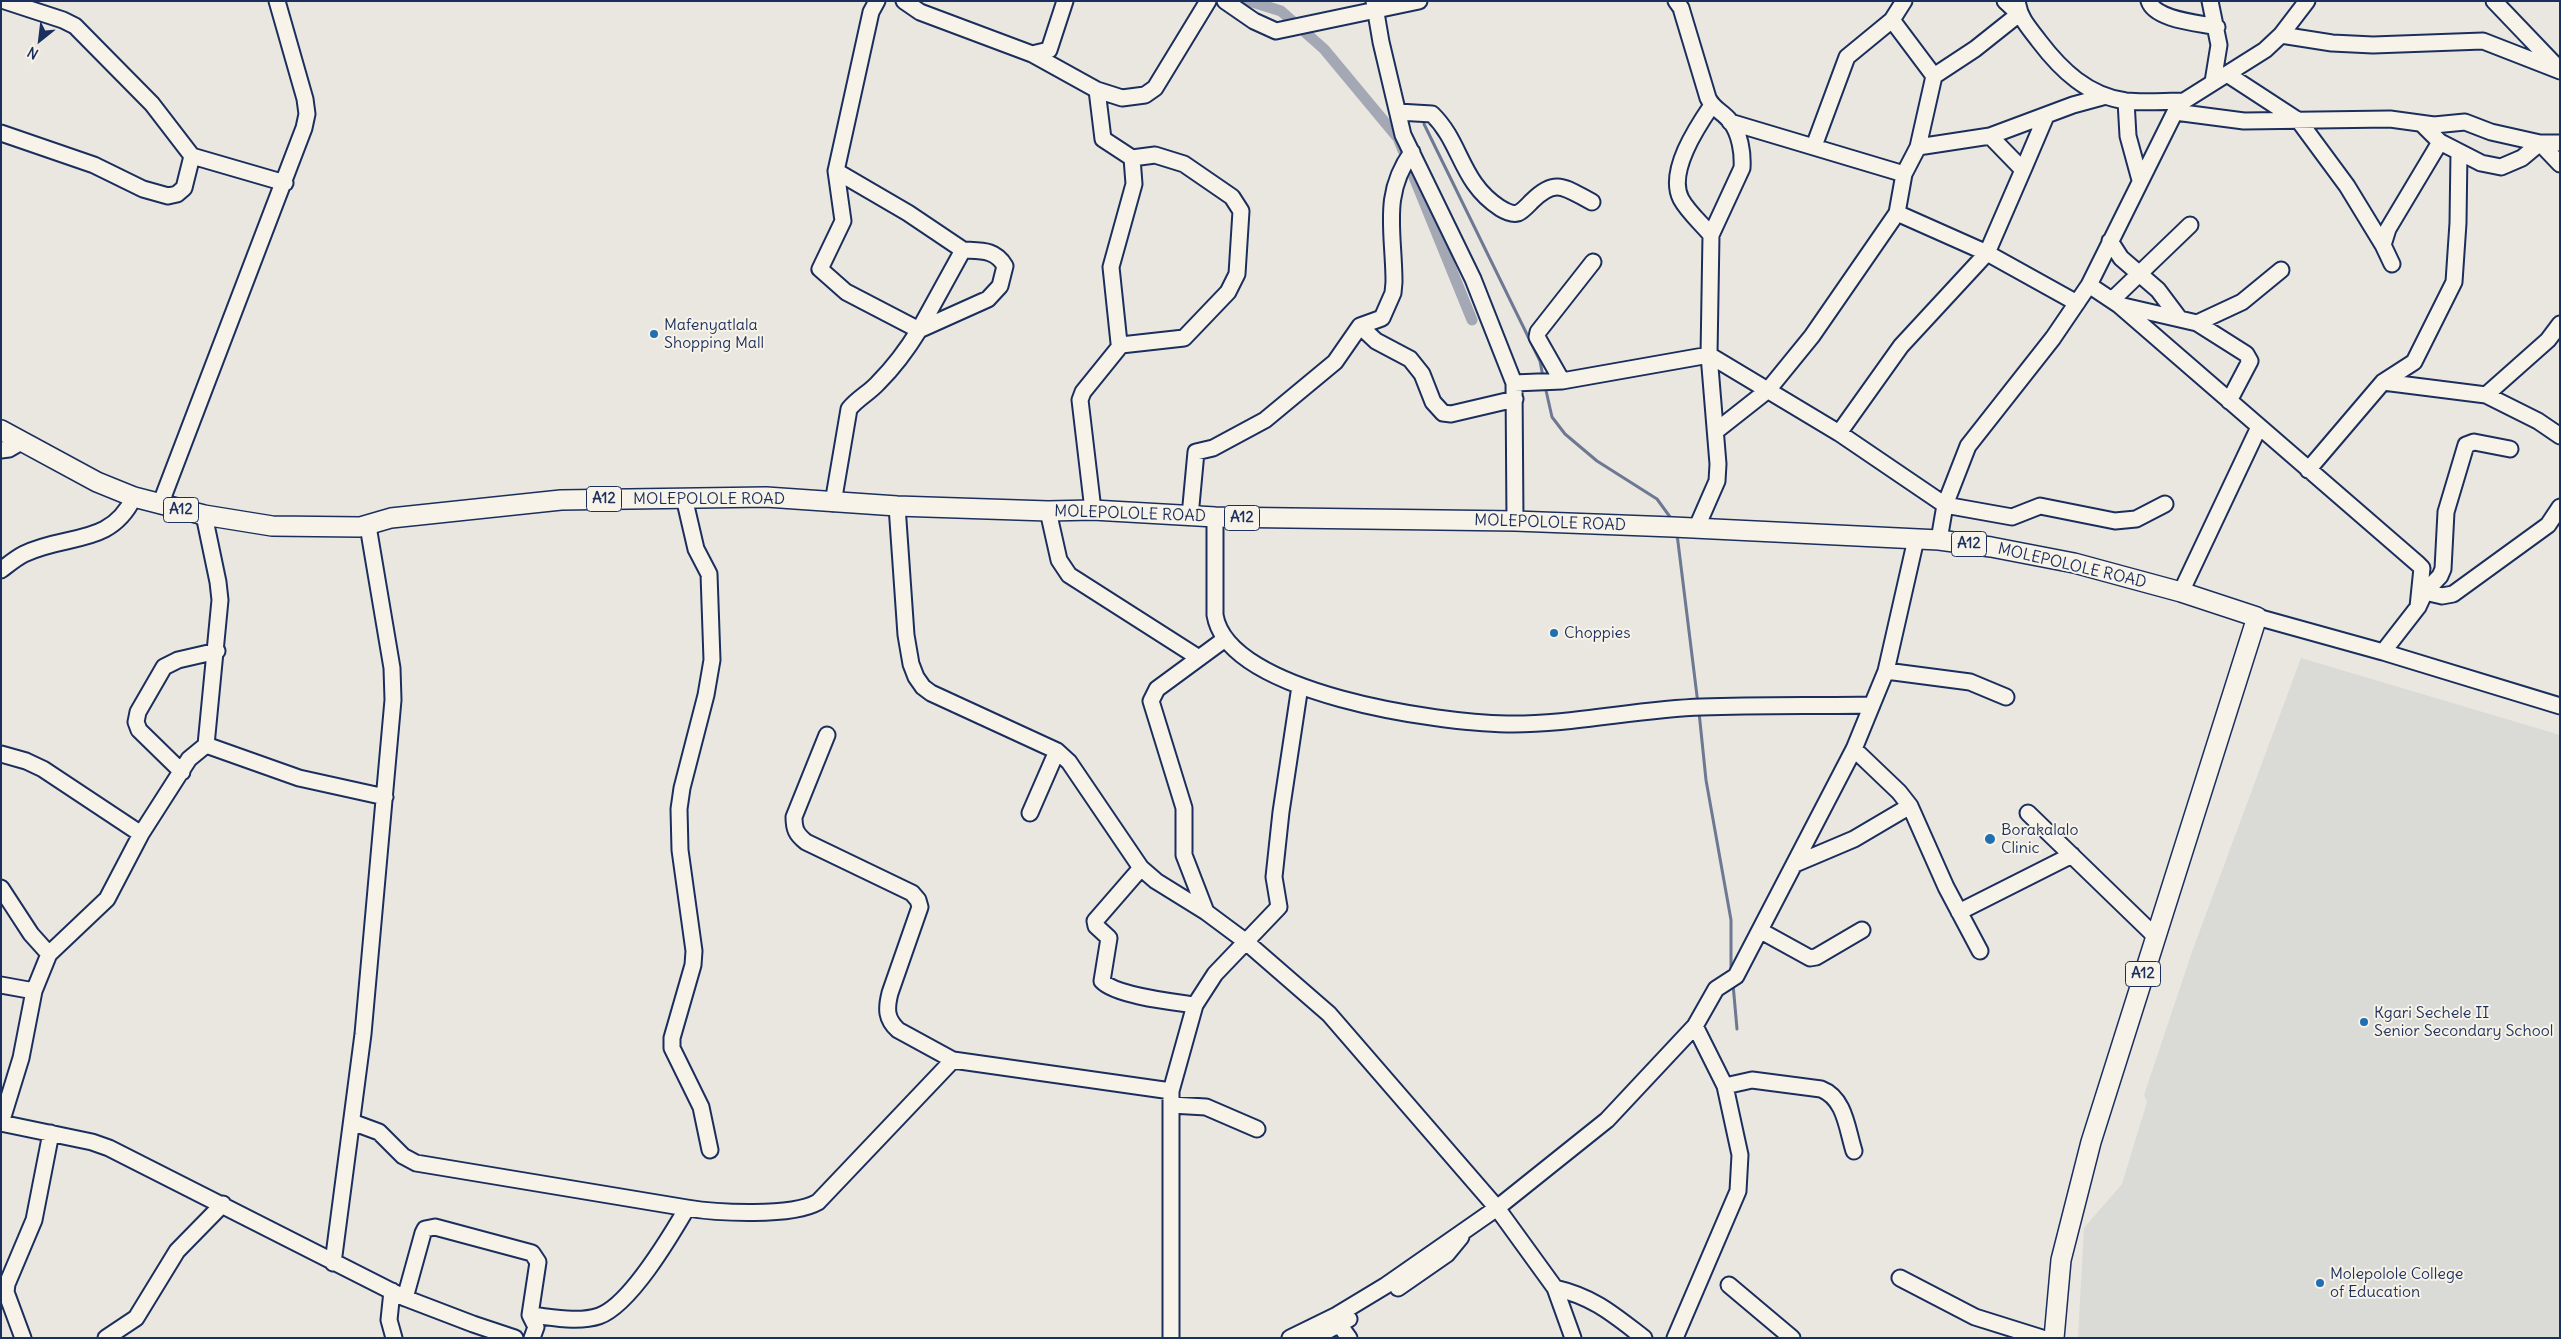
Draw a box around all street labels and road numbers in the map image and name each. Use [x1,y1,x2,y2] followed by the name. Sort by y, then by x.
[586,486,622,512] road number: A12
[633,489,785,509] street label: MOLEPOLOLE ROAD
[164,498,198,522] road number: A12
[1054,502,1206,526] street label: MOLEPOLOLE ROAD
[1224,506,1260,530] road number: A12
[1474,511,1626,535] street label: MOLEPOLOLE ROAD
[1952,532,1986,556] road number: A12
[1996,540,2148,592] street label: MOLEPOLOLE ROAD
[2126,962,2160,986] road number: A12

